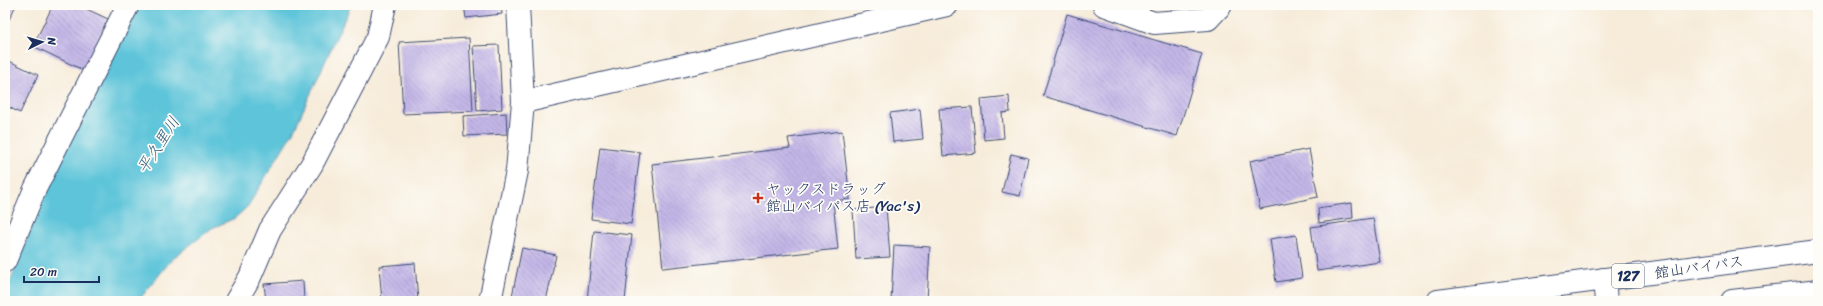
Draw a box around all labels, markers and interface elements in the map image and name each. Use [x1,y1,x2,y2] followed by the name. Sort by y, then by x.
[22,22,62,62] north arrow
[42,36,61,46] text: N
[128,110,188,180] water label: 平久里川
[766,176,920,219] place label: ヤックスドラッグ 館山バイパス店 (Yac's)
[753,193,763,203] marker: ヤックスドラッグ 館山バイパス店 (Yac's)
[1653,248,1745,286] street label: 館山バイパス
[24,258,99,284] scale bar
[30,261,57,283] text: 20 m
[1612,264,1644,288] road number: 127

